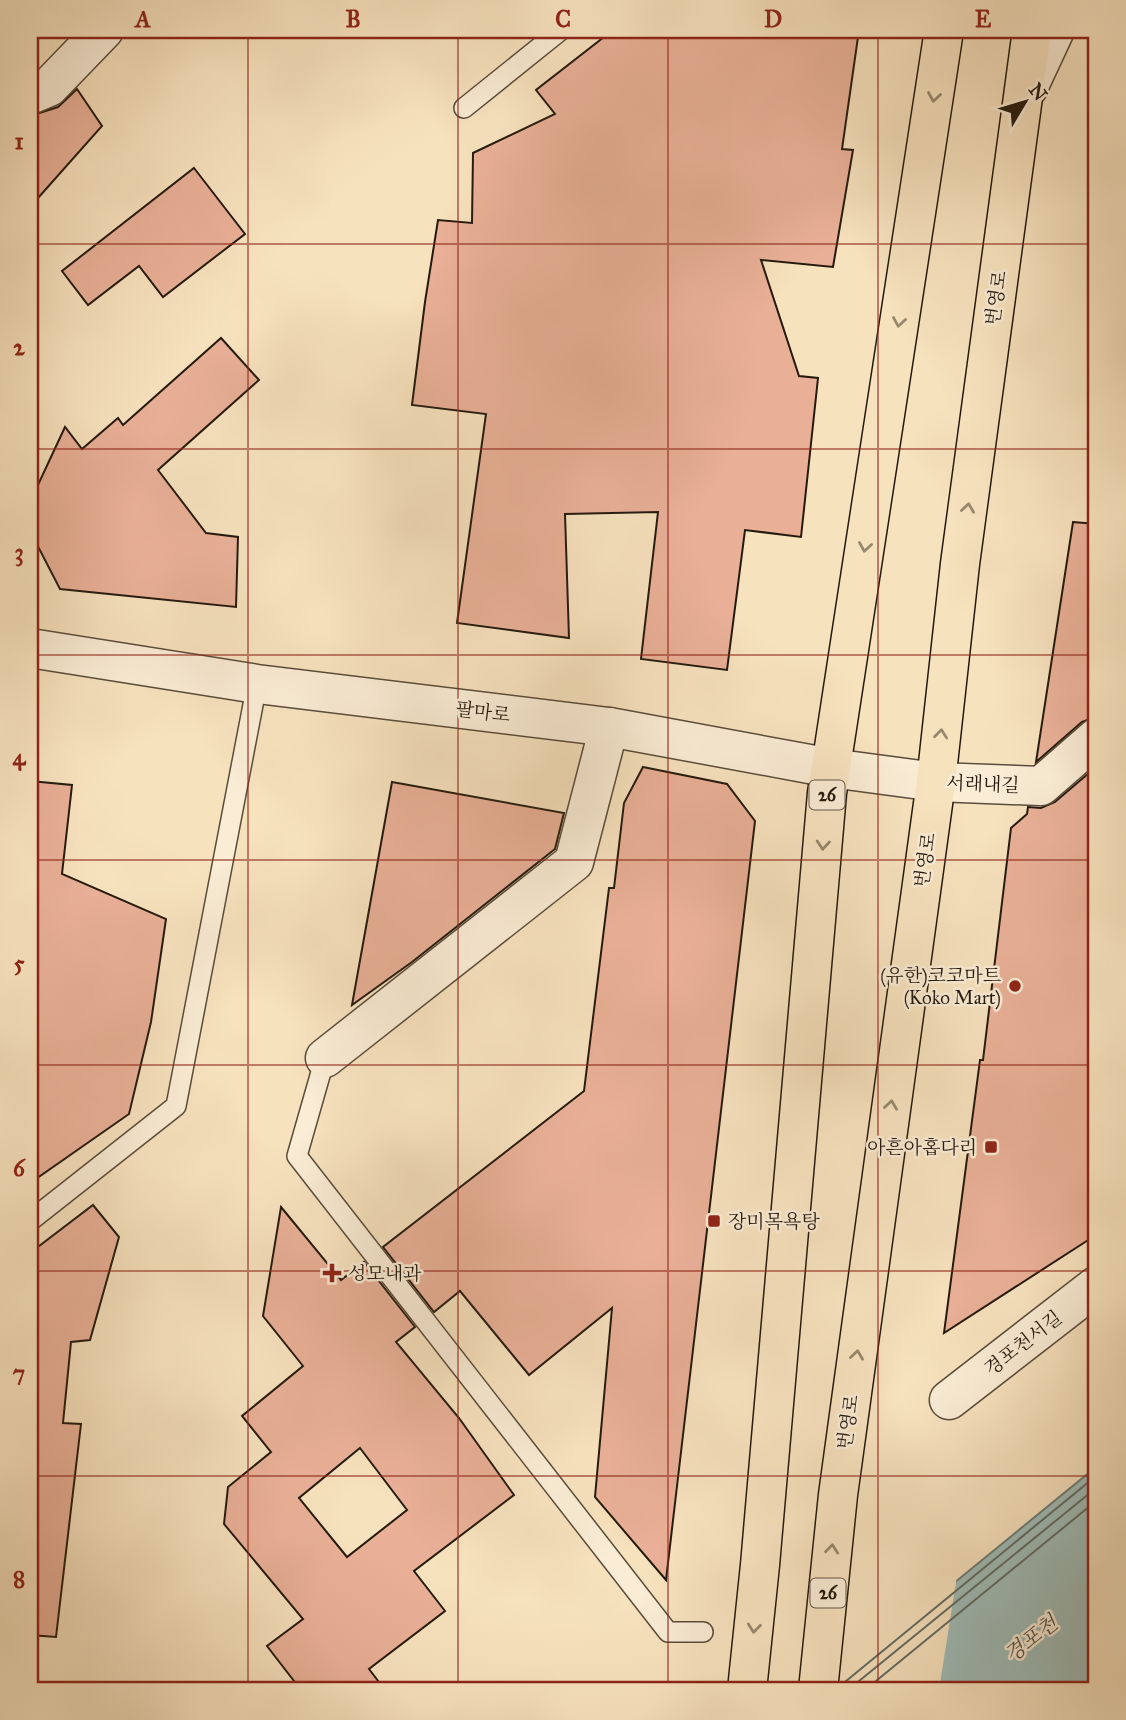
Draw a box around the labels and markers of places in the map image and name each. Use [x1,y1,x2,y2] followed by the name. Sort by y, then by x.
[880,964,1001,1010] place label: (유한)코코마트 (Koko Mart)
[1007,978,1023,994] marker: (유한)코코마트 (Koko Mart)
[867,1136,977,1159] place label: 아흔아홉다리
[983,1139,999,1155] marker: 아흔아홉다리
[728,1210,820,1233] place label: 장미목욕탕
[706,1213,722,1229] marker: 장미목욕탕
[348,1262,422,1285] place label: 성모내과
[322,1263,342,1283] marker: 성모내과

